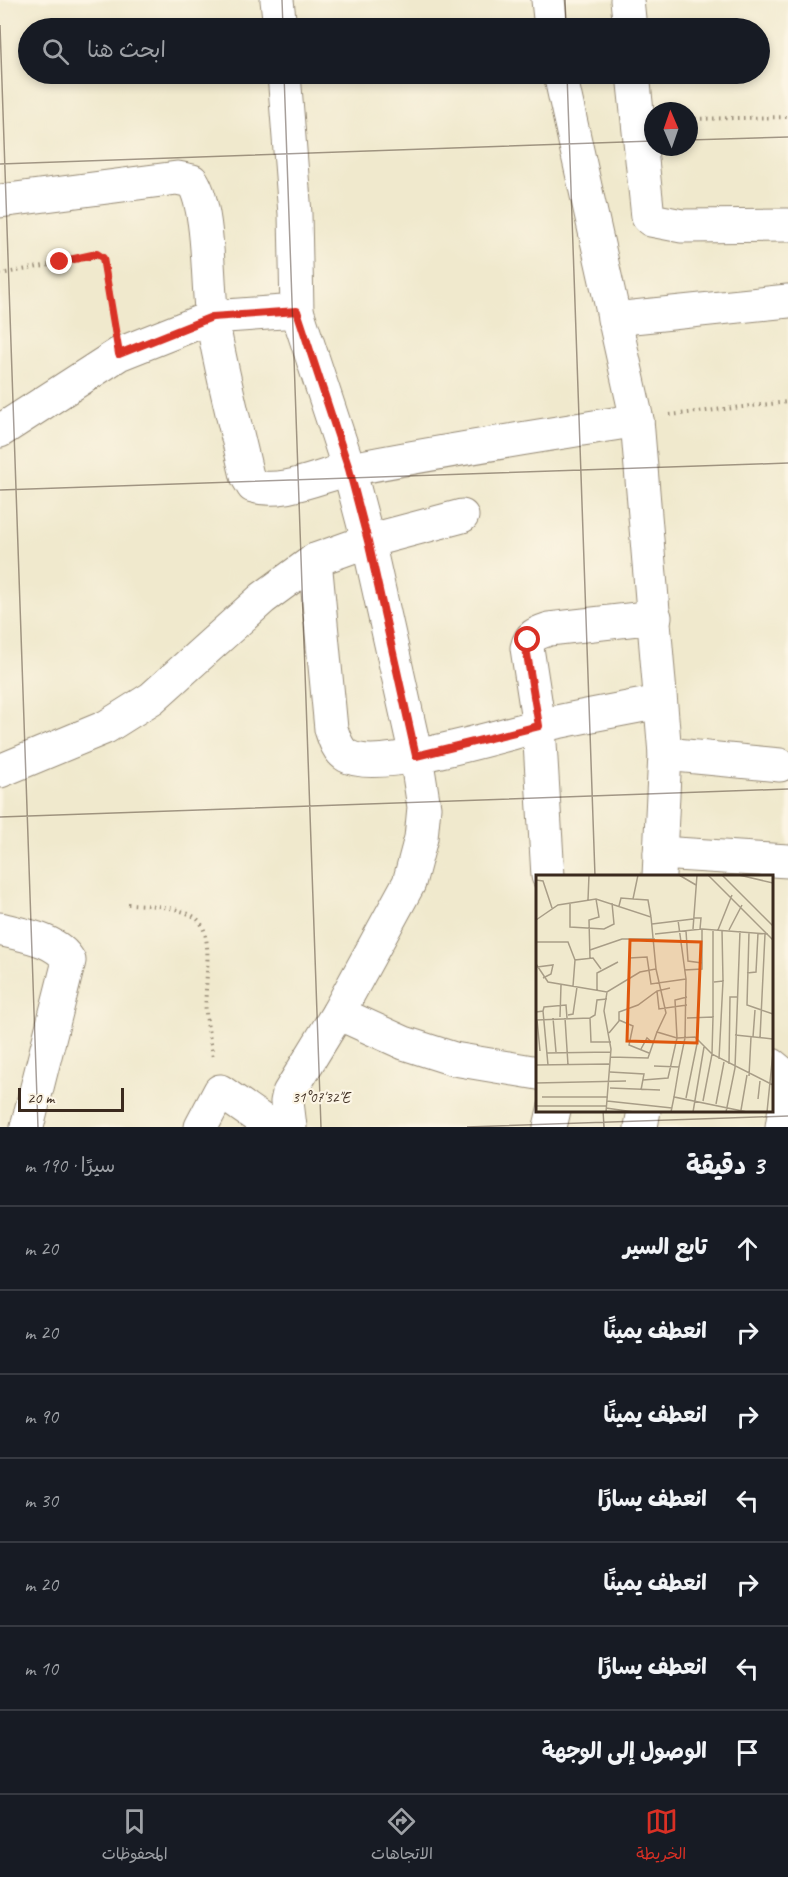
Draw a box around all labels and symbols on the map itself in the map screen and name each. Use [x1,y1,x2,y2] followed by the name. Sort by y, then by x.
[644,102,698,156] north arrow
[46,248,72,274] route end
[514,626,540,652] route start
[536,875,773,1112] inset map
[18,1085,124,1112] scale bar
[292,1088,352,1107] text: 31°07'32"E

